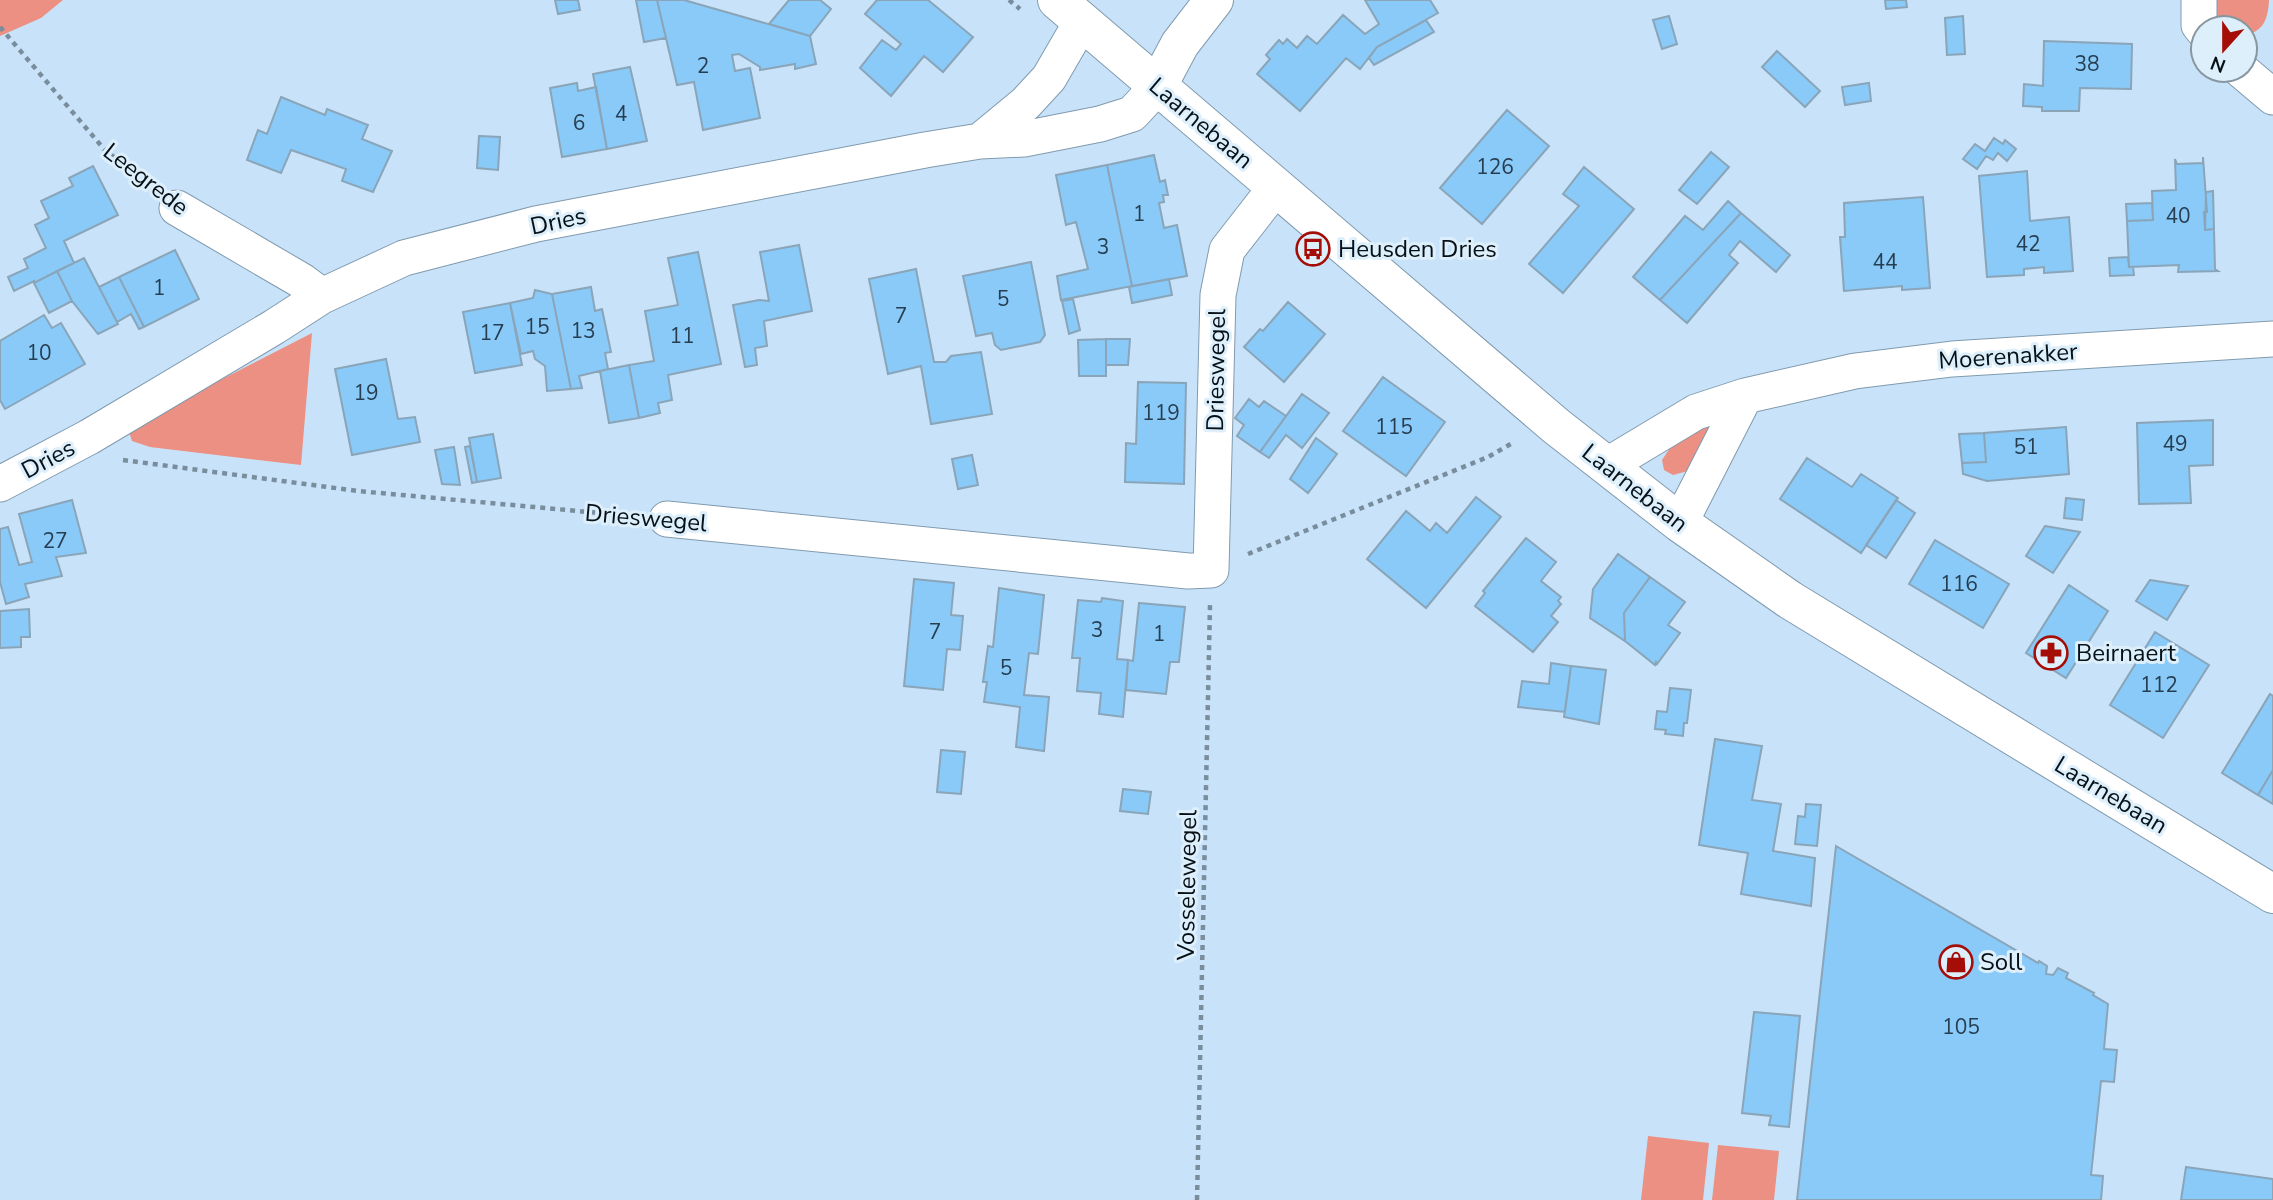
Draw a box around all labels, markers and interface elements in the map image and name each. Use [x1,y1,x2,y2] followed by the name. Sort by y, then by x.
[2189,14,2259,84] north arrow
[2207,49,2230,79] text: N
[2074,50,2100,78] house number: 38
[697,52,709,80] house number: 2
[1142,70,1260,176] street label: Laarnebaan
[615,100,627,128] house number: 4
[573,109,585,137] house number: 6
[97,135,195,223] street label: Leegrede
[1476,153,1514,181] house number: 126
[527,199,589,243] street label: Dries
[1133,200,1145,228] house number: 1
[2165,202,2191,230] house number: 40
[1294,230,1332,268] bus stop icon: Heusden Dries
[2015,230,2041,258] house number: 42
[1097,233,1109,261] house number: 3
[1338,233,1497,265] place label: Heusden Dries
[1872,248,1898,276] house number: 44
[153,274,165,302] house number: 1
[997,285,1009,313] house number: 5
[895,302,907,330] house number: 7
[1199,308,1233,432] street label: Drieswegel
[524,313,550,341] house number: 15
[570,317,596,345] house number: 13
[479,319,505,347] house number: 17
[669,322,695,350] house number: 11
[1937,335,2079,377] street label: Moerenakker
[26,339,52,367] house number: 10
[353,379,379,407] house number: 19
[1142,399,1180,427] house number: 119
[1375,413,1413,441] house number: 115
[2162,430,2188,458] house number: 49
[16,432,80,486] street label: Dries
[2013,433,2039,461] house number: 51
[1575,436,1695,540] street label: Laarnebaan
[583,497,709,539] street label: Drieswegel
[42,527,68,555] house number: 27
[1940,570,1978,598] house number: 116
[1091,616,1103,644] house number: 3
[929,618,941,646] house number: 7
[1153,620,1165,648] house number: 1
[2032,634,2070,672] pharmacy icon: Beirnaert
[2076,637,2176,669] place label: Beirnaert
[1000,654,1012,682] house number: 5
[2140,671,2178,699] house number: 112
[2049,749,2173,841] street label: Laarnebaan
[1170,809,1204,962] street label: Vosselewegel
[1937,943,1975,981] shop icon: Soll
[1980,946,2022,978] place label: Soll
[1942,1013,1980,1041] house number: 105

